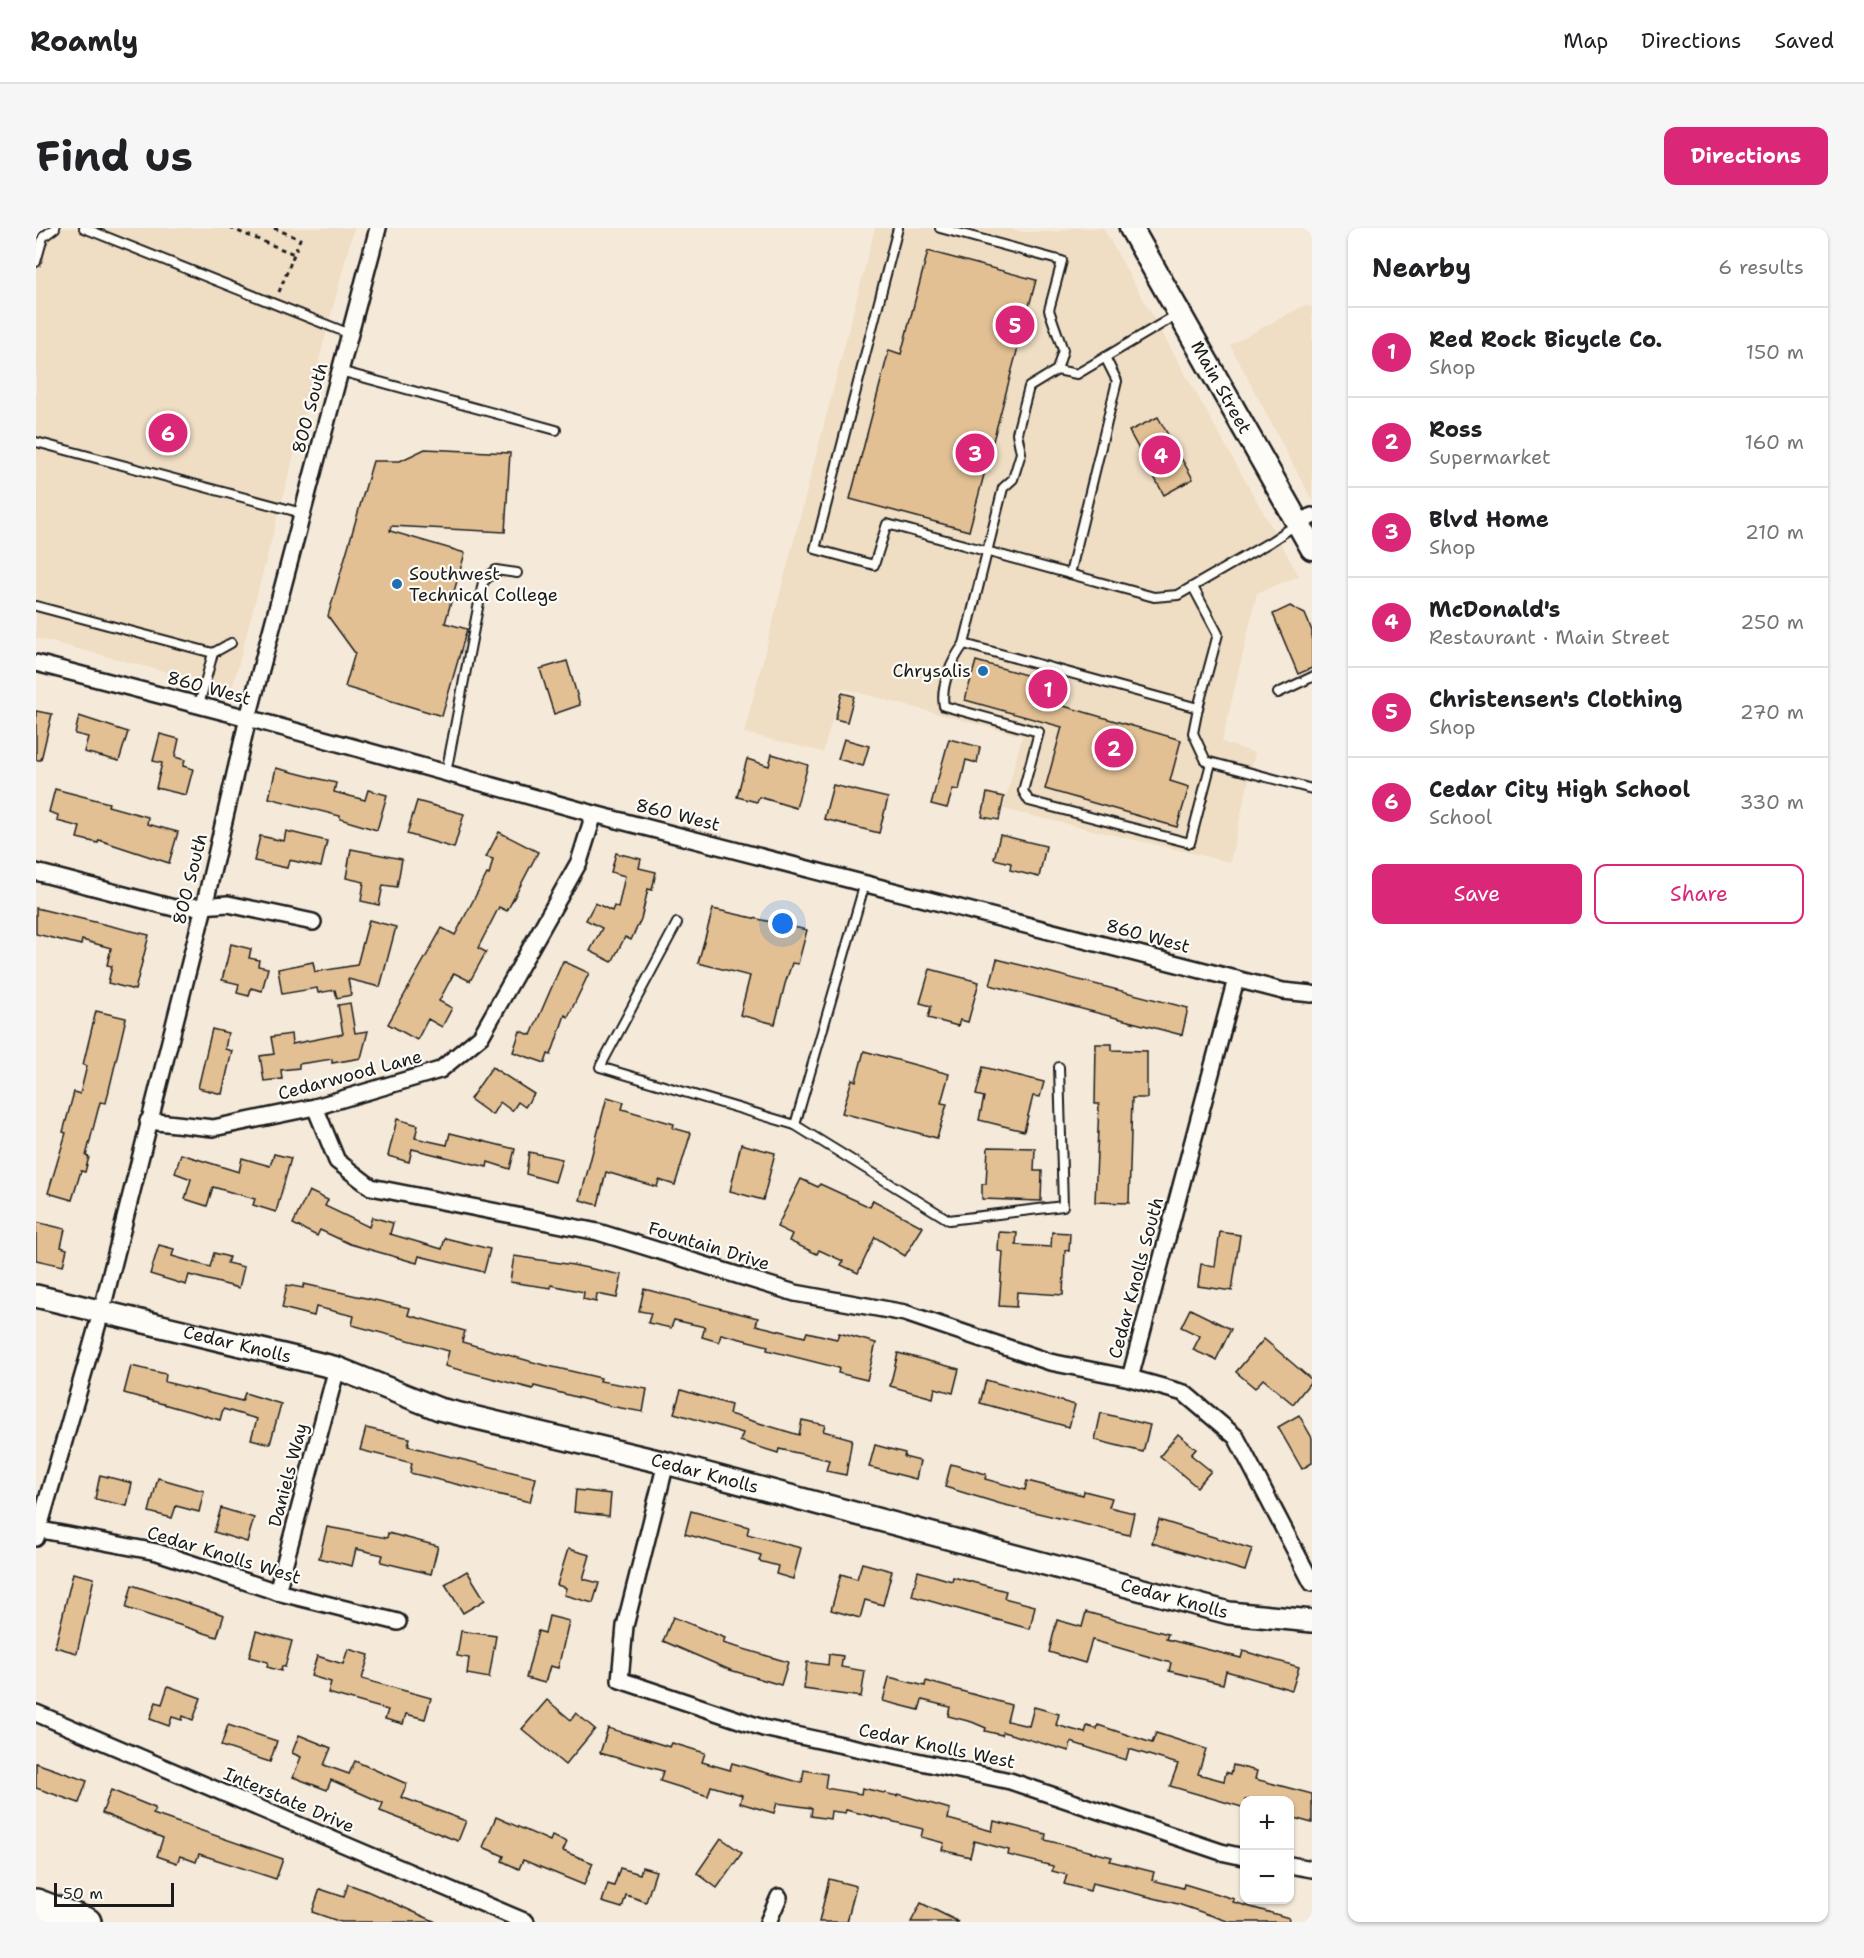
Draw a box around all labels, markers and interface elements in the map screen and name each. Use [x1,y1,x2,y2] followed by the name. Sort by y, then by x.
[30,22,138,60] text: Roamly
[1563,27,1608,55] text: Map
[1641,27,1741,55] text: Directions
[1774,27,1834,55] text: Saved
[1664,127,1828,185] button: Directions
[36,128,193,184] text: Find us
[1372,250,1471,285] text: Nearby
[1718,254,1804,280] text: 6 results
[996,302,1034,348] pin: 5
[1429,325,1662,354] text: Red Rock Bicycle Co.
[1185,336,1257,438] street label: Main Street
[1387,339,1396,365] text: 1
[1746,339,1804,365] text: 150 m
[1429,354,1476,380] text: Shop
[286,360,334,456] street label: 800 South
[148,410,188,456] pin: 6
[1429,415,1482,444] text: Ross
[1385,429,1399,455] text: 2
[1745,429,1804,455] text: 160 m
[956,430,994,476] pin: 3
[1142,432,1180,478] pin: 4
[1429,444,1551,470] text: Supermarket
[1429,505,1549,534] text: Blvd Home
[1385,519,1399,545] text: 3
[1745,519,1804,545] text: 210 m
[1429,534,1476,560] text: Shop
[409,562,558,607] place label: Southwest Technical College
[390,577,404,591] marker: Southwest Technical College
[1429,595,1560,624] text: McDonald's
[1385,609,1399,635] text: 4
[1740,609,1804,635] text: 250 m
[1429,624,1670,650] text: Restaurant · Main Street
[892,659,971,683] place label: Chrysalis
[976,664,990,678] marker: Chrysalis
[164,665,254,711] street label: 860 West
[1028,666,1068,712] pin: 1
[1429,685,1682,714] text: Christensen's Clothing
[1385,699,1398,725] text: 5
[1740,699,1804,725] text: 270 m
[1429,714,1476,740] text: Shop
[1094,726,1134,770] pin: 2
[1429,775,1690,804] text: Cedar City High School
[1385,789,1399,815] text: 6
[1740,789,1804,815] text: 330 m
[633,793,723,837] street label: 860 West
[1429,804,1492,830] text: School
[167,831,213,927] street label: 800 South
[1372,864,1582,924] button: Save
[1594,864,1804,924] button: Share
[768,909,797,938] your location
[1103,913,1193,959] street label: 860 West
[275,1044,425,1106] street label: Cedarwood Lane
[1103,1195,1169,1361] street label: Cedar Knolls South
[645,1216,773,1276] street label: Fountain Drive
[181,1320,294,1369] street label: Cedar Knolls
[263,1420,313,1530] street label: Daniels Way
[649,1448,761,1499] street label: Cedar Knolls
[144,1520,304,1590] street label: Cedar Knolls West
[1118,1573,1231,1624] street label: Cedar Knolls
[857,1718,1018,1774] street label: Cedar Knolls West
[220,1762,358,1838] street label: Interstate Drive
[1240,1796,1294,1904] map controls
[1240,1796,1294,1850] button: +
[1240,1850,1294,1904] button: −
[54,1880,174,1908] scale bar
[63,1883,103,1904] text: 50 m

